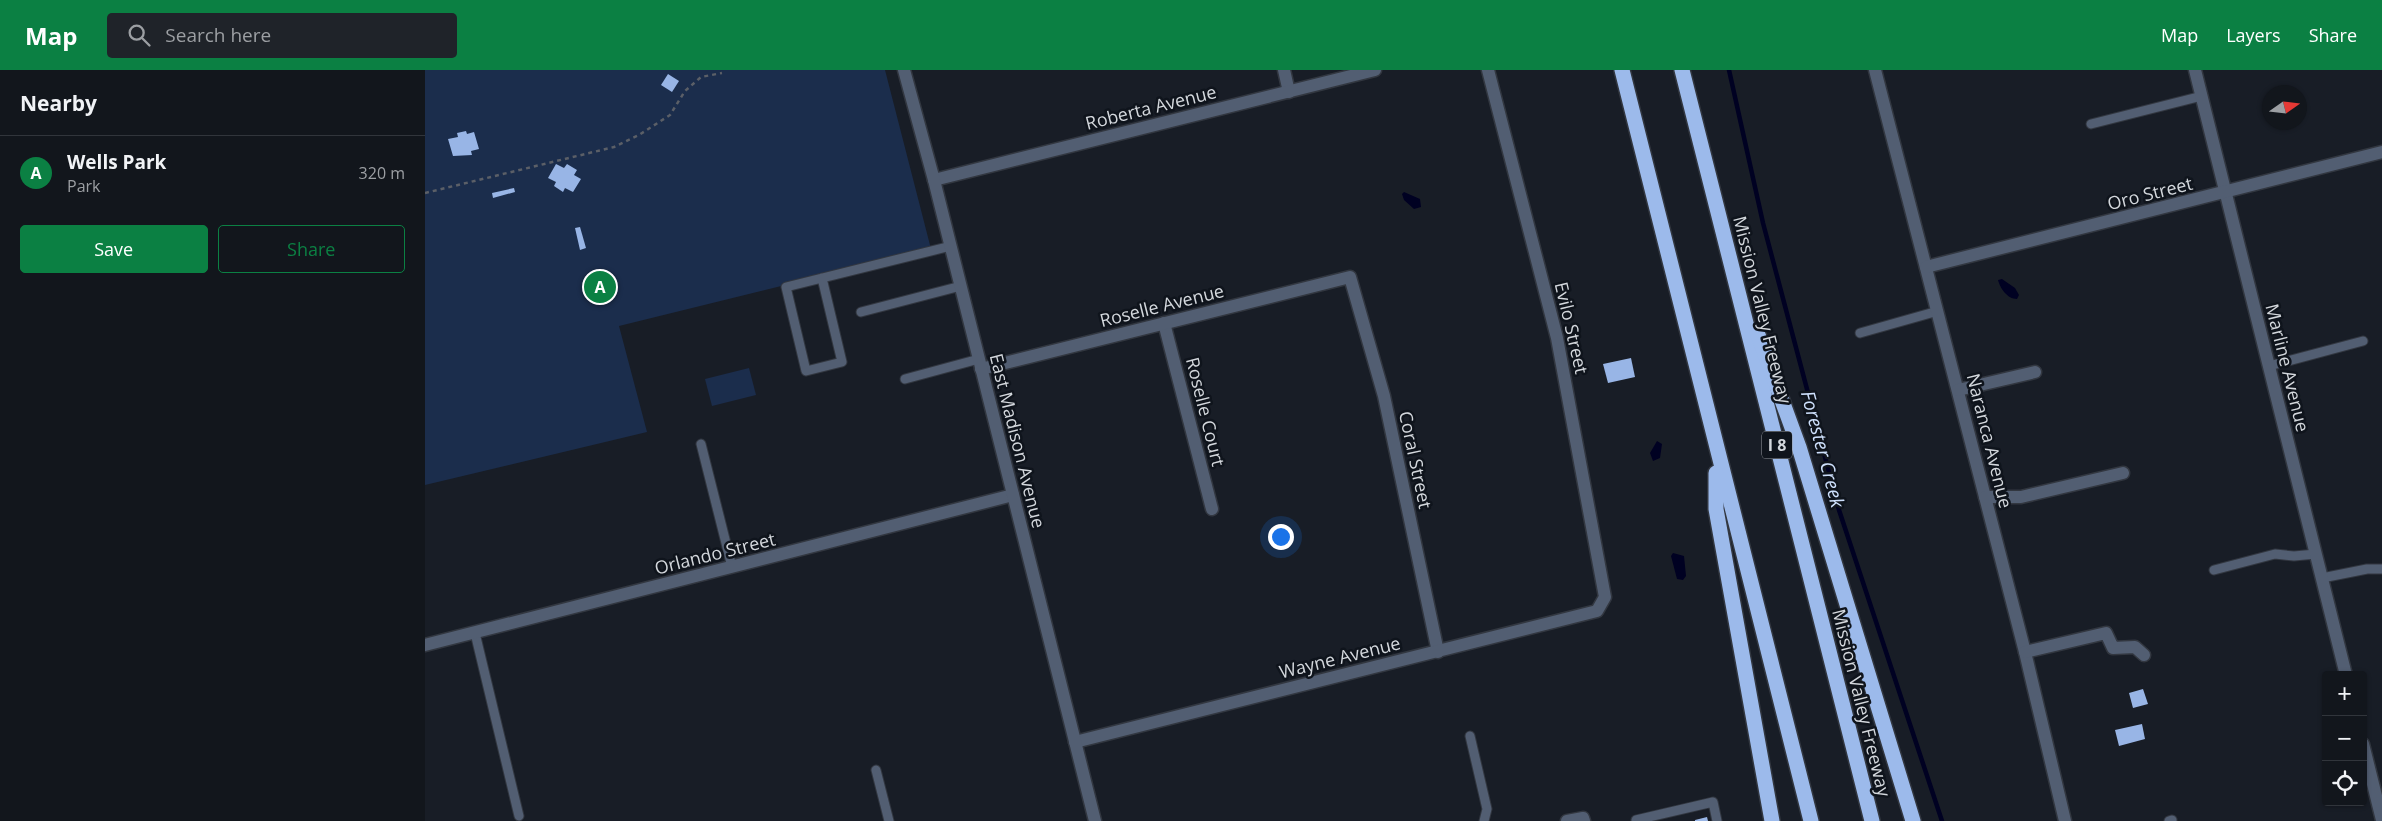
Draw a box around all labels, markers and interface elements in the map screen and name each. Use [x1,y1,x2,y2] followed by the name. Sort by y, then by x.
[107,13,457,58] search box
[25,19,77,52] text: Map
[125,21,153,49] icon: search
[165,22,271,48] text: Search here
[2161,23,2198,47] text: Map
[2226,23,2281,47] text: Layers
[2309,23,2357,47] text: Share
[1083,79,1219,135] street label: Roberta Avenue
[2262,85,2307,130] north arrow
[20,89,97,117] text: Nearby
[67,149,166,175] text: Wells Park
[30,162,42,184] text: A
[359,162,405,184] text: 320 m
[2105,171,2195,215] street label: Oro Street
[67,175,100,197] text: Park
[1728,213,1798,407] street label: Mission Valley Freeway
[20,225,208,273] button: Save
[218,225,405,273] button: Share
[584,268,616,306] pin: A
[1097,278,1226,332] street label: Roselle Avenue
[1550,279,1594,376] street label: Evilo Street
[2260,301,2315,434] street label: Marline Avenue
[985,351,1051,531] street label: East Madison Avenue
[1181,355,1231,469] street label: Roselle Court
[1962,371,2018,511] street label: Naranca Avenue
[1795,388,1851,511] water label: Forester Creek
[1394,409,1438,511] street label: Coral Street
[1762,432,1792,458] road number: I 8
[1268,524,1294,550] your location
[652,526,778,580] street label: Orlando Street
[1827,606,1897,800] street label: Mission Valley Freeway
[1277,630,1403,684] street label: Wayne Avenue
[2322,671,2367,806] map controls
[2322,671,2367,716] button: +
[2322,716,2367,761] button: −
[2322,761,2367,806] button: locate

